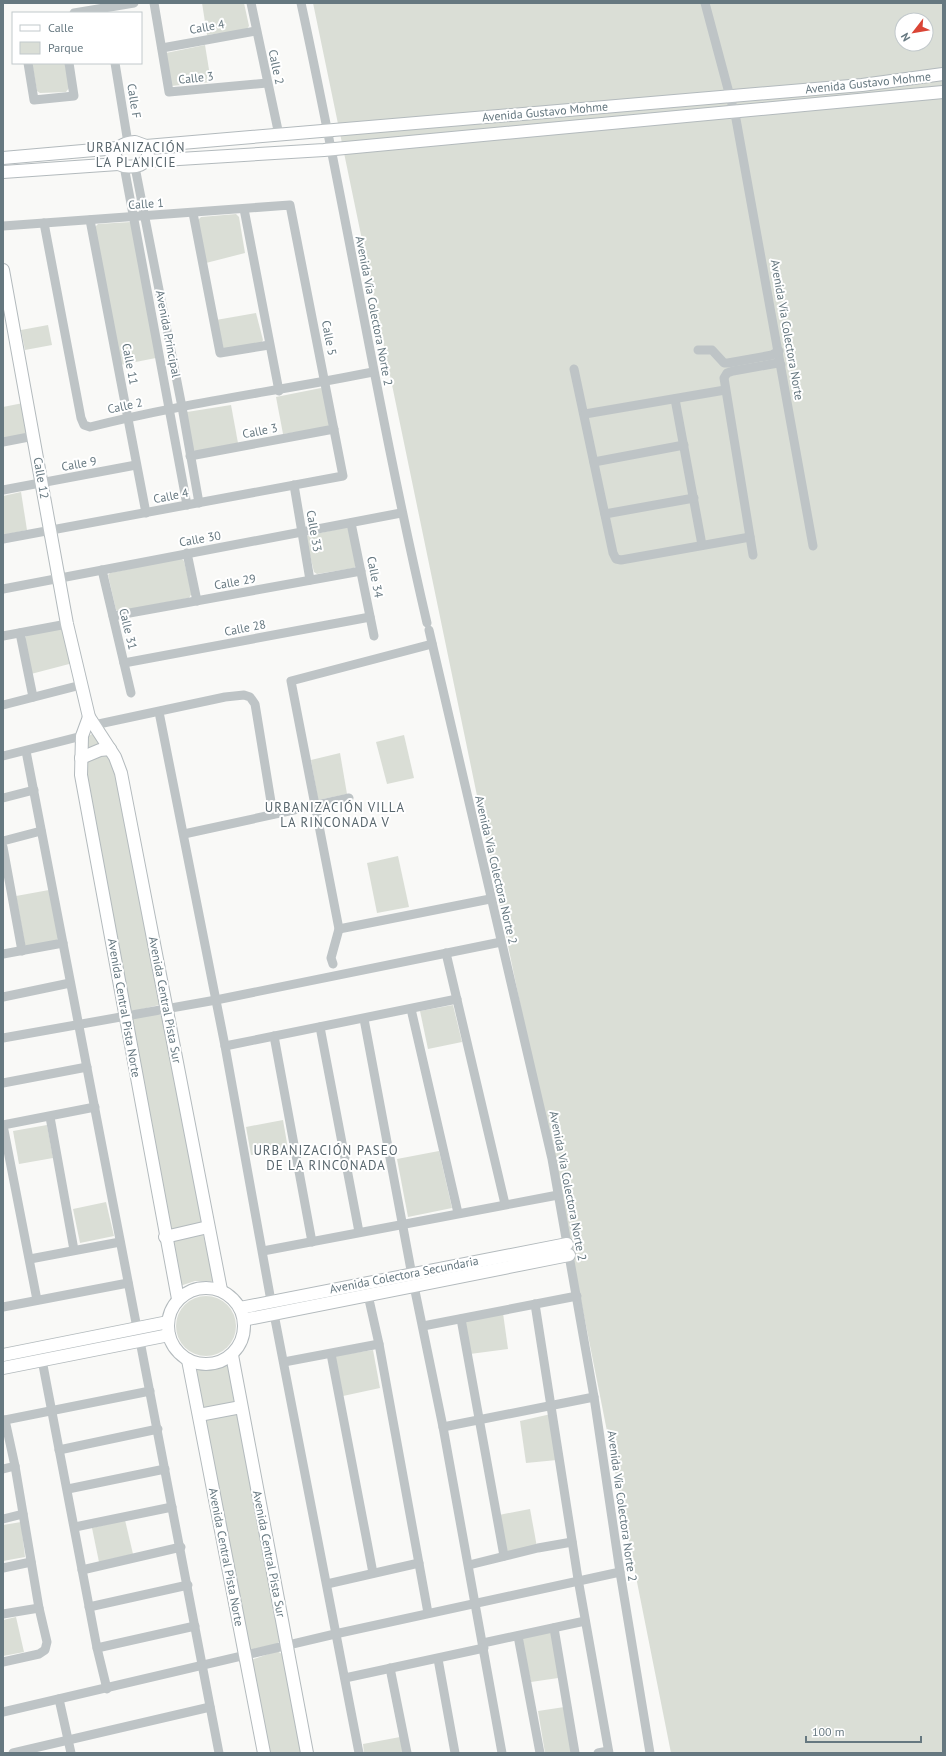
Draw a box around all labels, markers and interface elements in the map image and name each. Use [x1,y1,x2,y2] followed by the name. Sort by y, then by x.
[12,12,142,64] legend
[894,12,934,52] north arrow
[188,16,226,37] street label: Calle 4
[48,20,74,35] text: Calle
[898,30,913,44] text: N
[48,40,83,55] text: Parque
[265,48,288,86] street label: Calle 2
[178,68,214,87] street label: Calle 3
[804,68,932,97] street label: Avenida Gustavo Mohme
[124,82,145,119] street label: Calle F
[481,99,608,124] street label: Avenida Gustavo Mohme
[87,139,185,171] district label: URBANIZACIÓN LA PLANICIE
[128,195,164,212] street label: Calle 1
[353,235,396,387] street label: Avenida Vía Colectora Norte 2
[768,259,807,401] street label: Avenida Vía Colectora Norte
[153,289,184,379] street label: Avenida Principal
[319,319,340,357] street label: Calle 5
[119,342,142,386] street label: Calle 11
[106,394,144,417] street label: Calle 2
[241,420,279,441] street label: Calle 3
[60,453,98,474] street label: Calle 9
[30,456,53,500] street label: Calle 12
[152,485,190,506] street label: Calle 4
[303,509,326,553] street label: Calle 33
[178,527,222,550] street label: Calle 30
[364,555,387,599] street label: Calle 34
[213,570,257,593] street label: Calle 29
[116,607,141,651] street label: Calle 31
[223,616,267,639] street label: Calle 28
[472,794,521,946] street label: Avenida Vía Colectora Norte 2
[265,799,405,831] district label: URBANIZACIÓN VILLA LA RINCONADA V
[146,935,185,1065] street label: Avenida Central Pista Sur
[105,937,144,1079] street label: Avenida Central Pista Norte
[547,1110,590,1262] street label: Avenida Vía Colectora Norte 2
[253,1142,399,1174] district label: URBANIZACIÓN PASEO DE LA RINCONADA
[328,1253,480,1296] street label: Avenida Colectora Secundaria
[604,1430,641,1582] street label: Avenida Vía Colectora Norte 2
[206,1486,247,1627] street label: Avenida Central Pista Norte
[250,1489,289,1619] street label: Avenida Central Pista Sur
[806,1718,921,1744] scale bar
[812,1724,845,1739] text: 100 m

